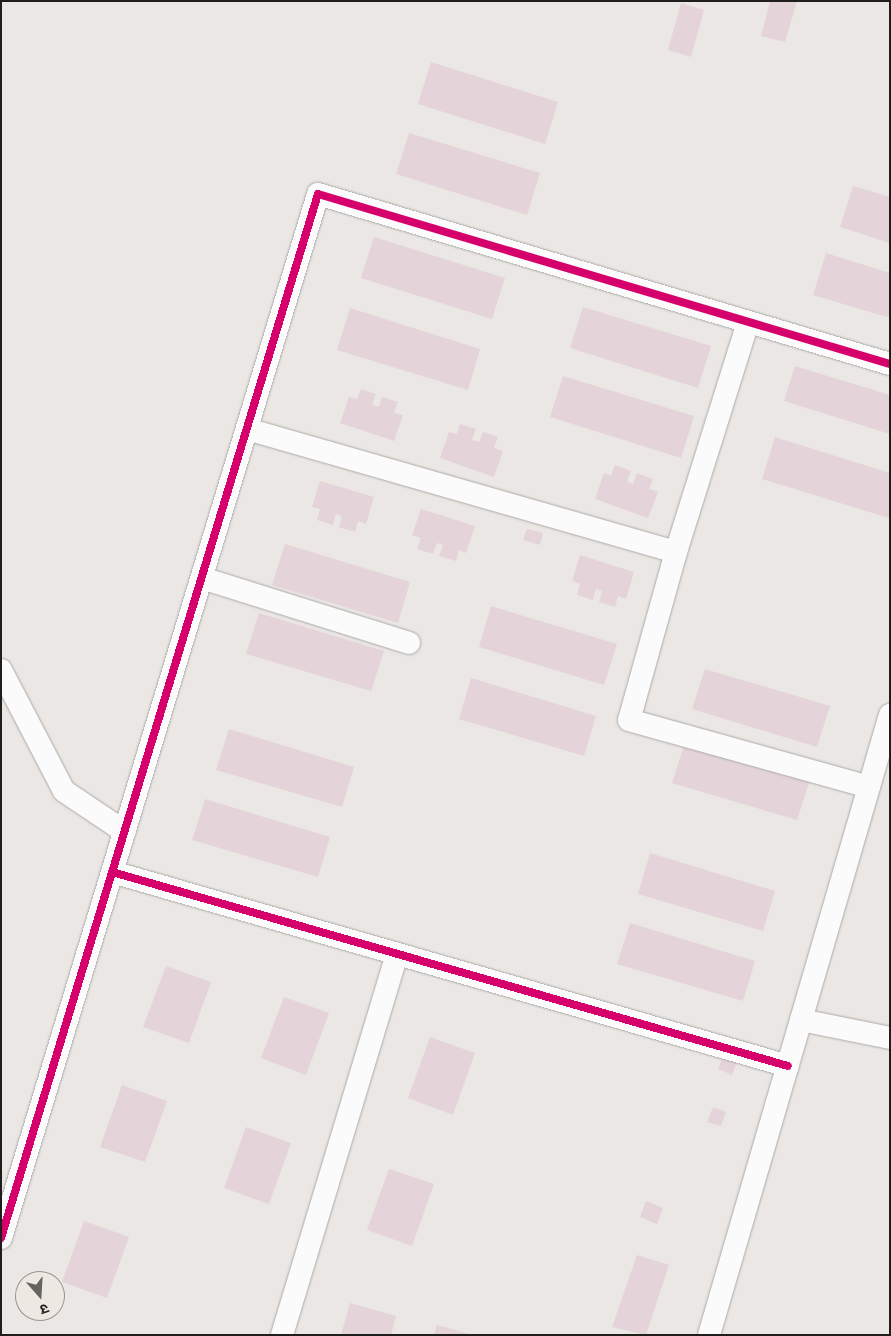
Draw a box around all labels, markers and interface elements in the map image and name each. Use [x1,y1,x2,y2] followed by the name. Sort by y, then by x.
[15,1271,65,1321] north arrow
[38,1300,51,1318] text: उ

